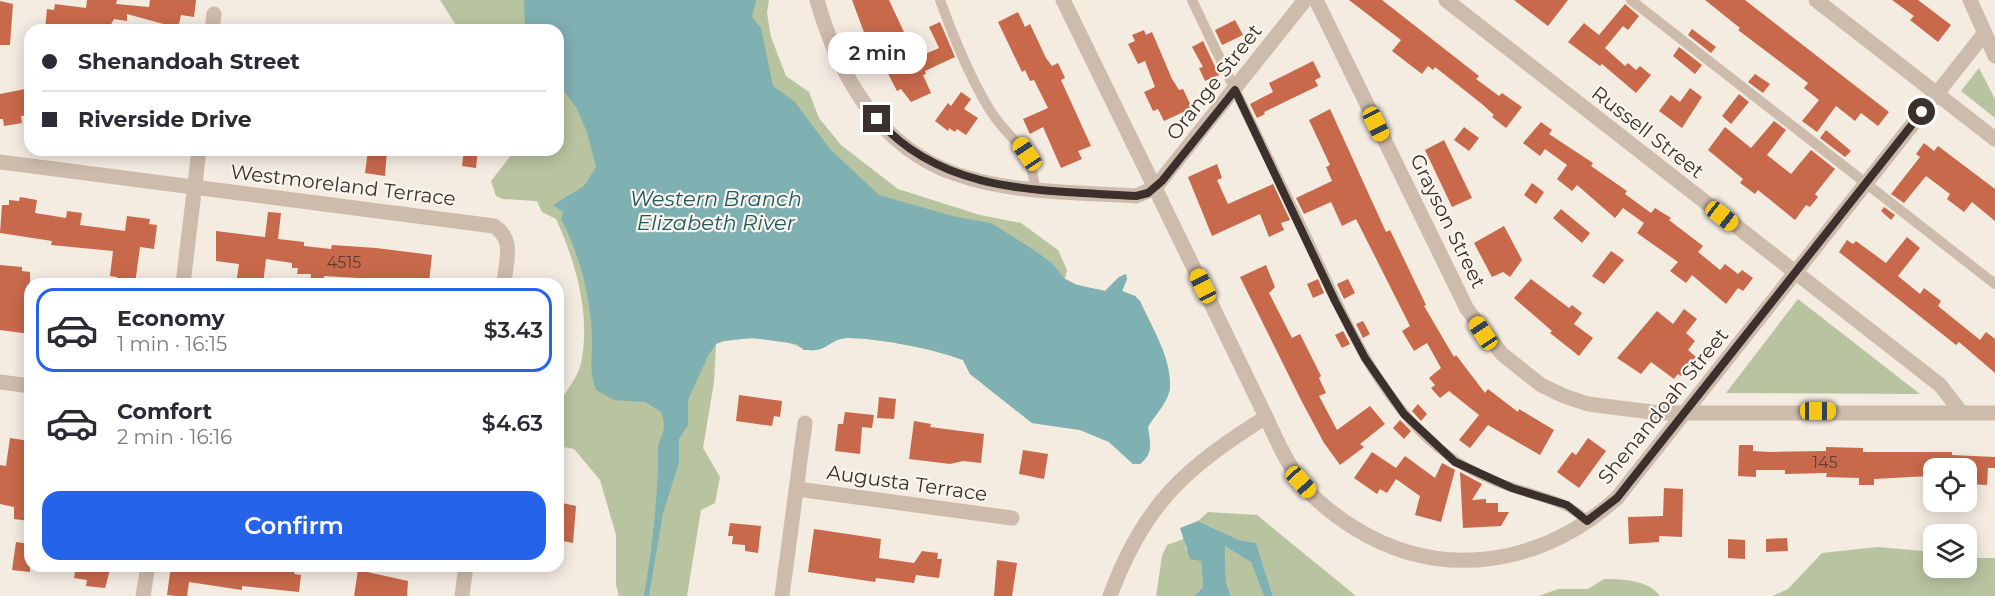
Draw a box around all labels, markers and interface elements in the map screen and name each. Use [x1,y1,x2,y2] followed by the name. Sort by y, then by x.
[1161,19,1267,145] street label: Orange Street
[828,32,926,74] callout: 2 min
[849,41,906,65] text: 2 min
[78,48,300,75] text: Shenandoah Street
[1587,81,1709,183] street label: Russell Street
[1908,98,1935,125] route start
[1360,104,1392,144] car
[863,105,890,132] route end
[78,106,252,133] text: Riverside Drive
[1009,134,1045,174] car
[1405,150,1491,292] street label: Grayson Street
[229,159,457,211] street label: Westmoreland Terrace
[630,186,802,235] water label: Western Branch Elizabeth River
[1702,198,1742,234] car
[327,253,361,272] house number: 4515
[1187,266,1219,306] car
[45,303,99,357] icon: car
[117,305,225,332] text: Economy
[1465,313,1501,353] car
[484,317,543,344] text: $3.43
[1593,323,1733,489] street label: Shenandoah Street
[117,332,227,356] text: 1 min · 16:15
[45,396,99,450] icon: car
[117,398,212,425] text: Comfort
[1800,402,1836,420] car
[482,410,543,437] text: $4.63
[117,425,232,449] text: 2 min · 16:16
[1812,453,1838,472] house number: 145
[1923,458,1977,578] map controls
[1923,458,1977,512] button: locate
[825,460,989,506] street label: Augusta Terrace
[1282,463,1320,501] car
[42,491,546,560] button: Confirm
[1923,524,1977,578] button: layers

